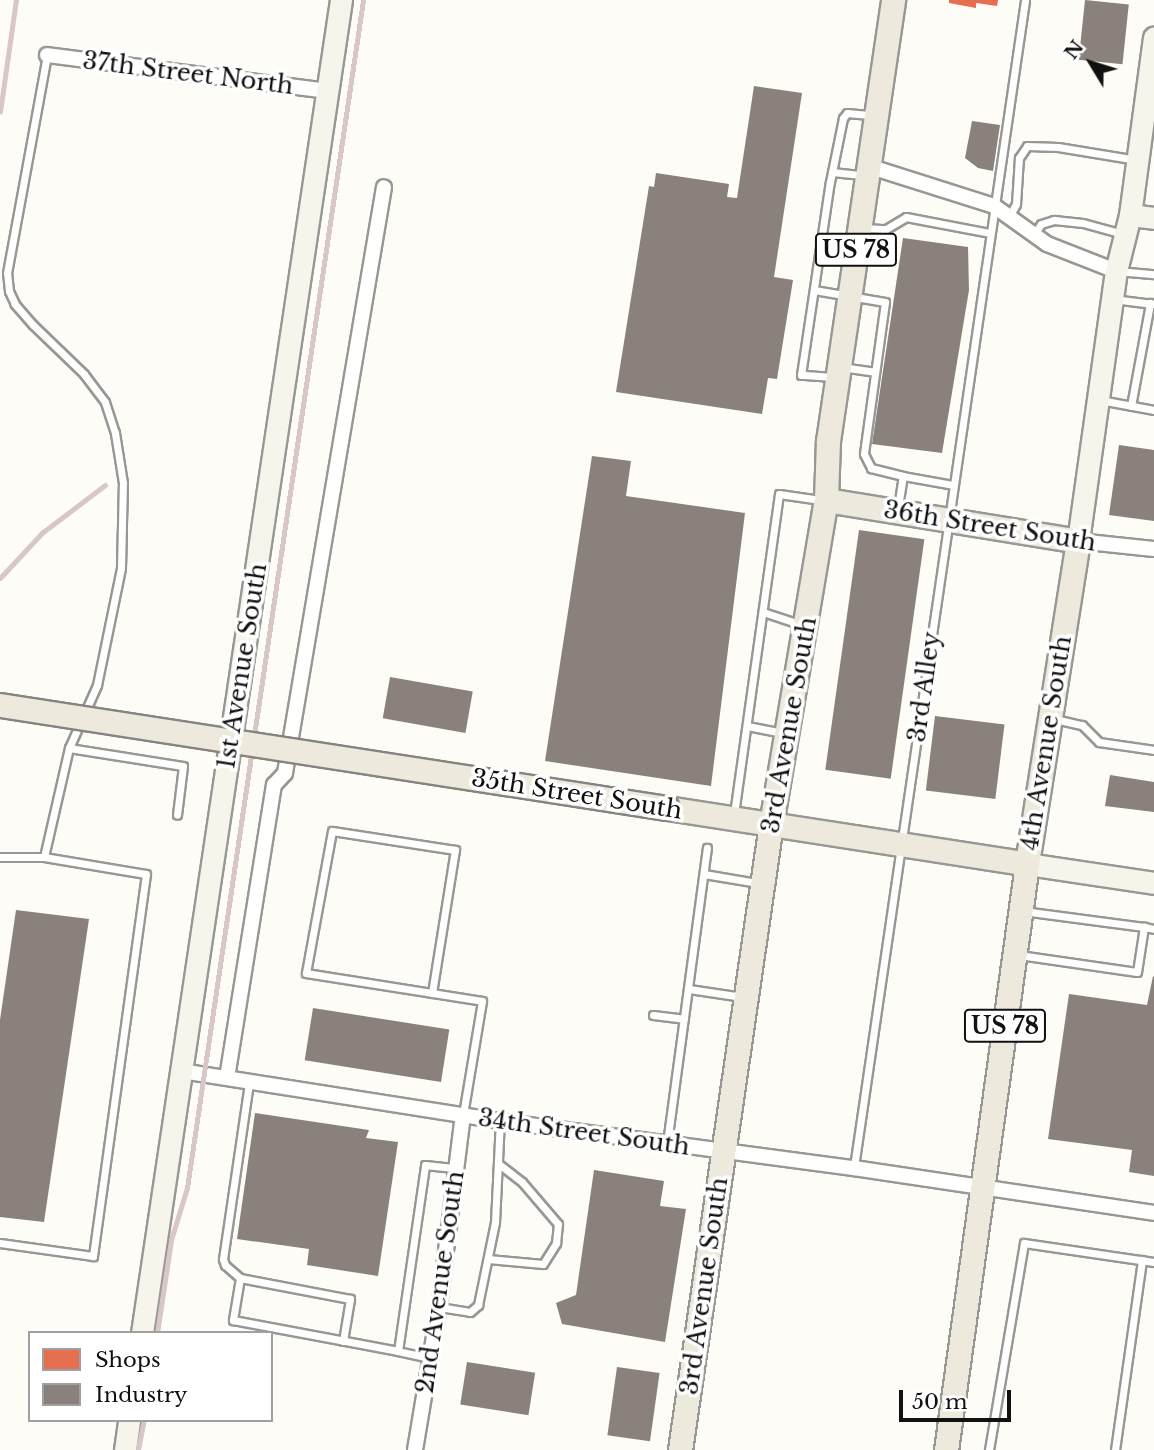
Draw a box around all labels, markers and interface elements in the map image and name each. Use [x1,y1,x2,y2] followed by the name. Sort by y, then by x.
[1056,28,1126,98] north arrow
[1059,36,1089,64] text: N
[81,46,295,100] street label: 37th Street North
[814,230,898,270] road number: US 78
[882,495,1098,557] street label: 36th Street South
[211,561,273,771] street label: 1st Avenue South
[756,614,822,836] street label: 3rd Avenue South
[902,630,946,744] street label: 3rd Alley
[1015,633,1077,853] street label: 4th Avenue South
[470,763,684,825] street label: 35th Street South
[963,1007,1047,1046] road number: US 78
[476,1103,692,1161] street label: 34th Street South
[410,1168,470,1396] street label: 2nd Avenue South
[674,1175,734,1397] street label: 3rd Avenue South
[28,1331,273,1422] legend
[95,1347,161,1373] text: Shops
[902,1376,1014,1420] scale bar
[95,1382,187,1408] text: Industry
[912,1389,967,1415] text: 50 m

